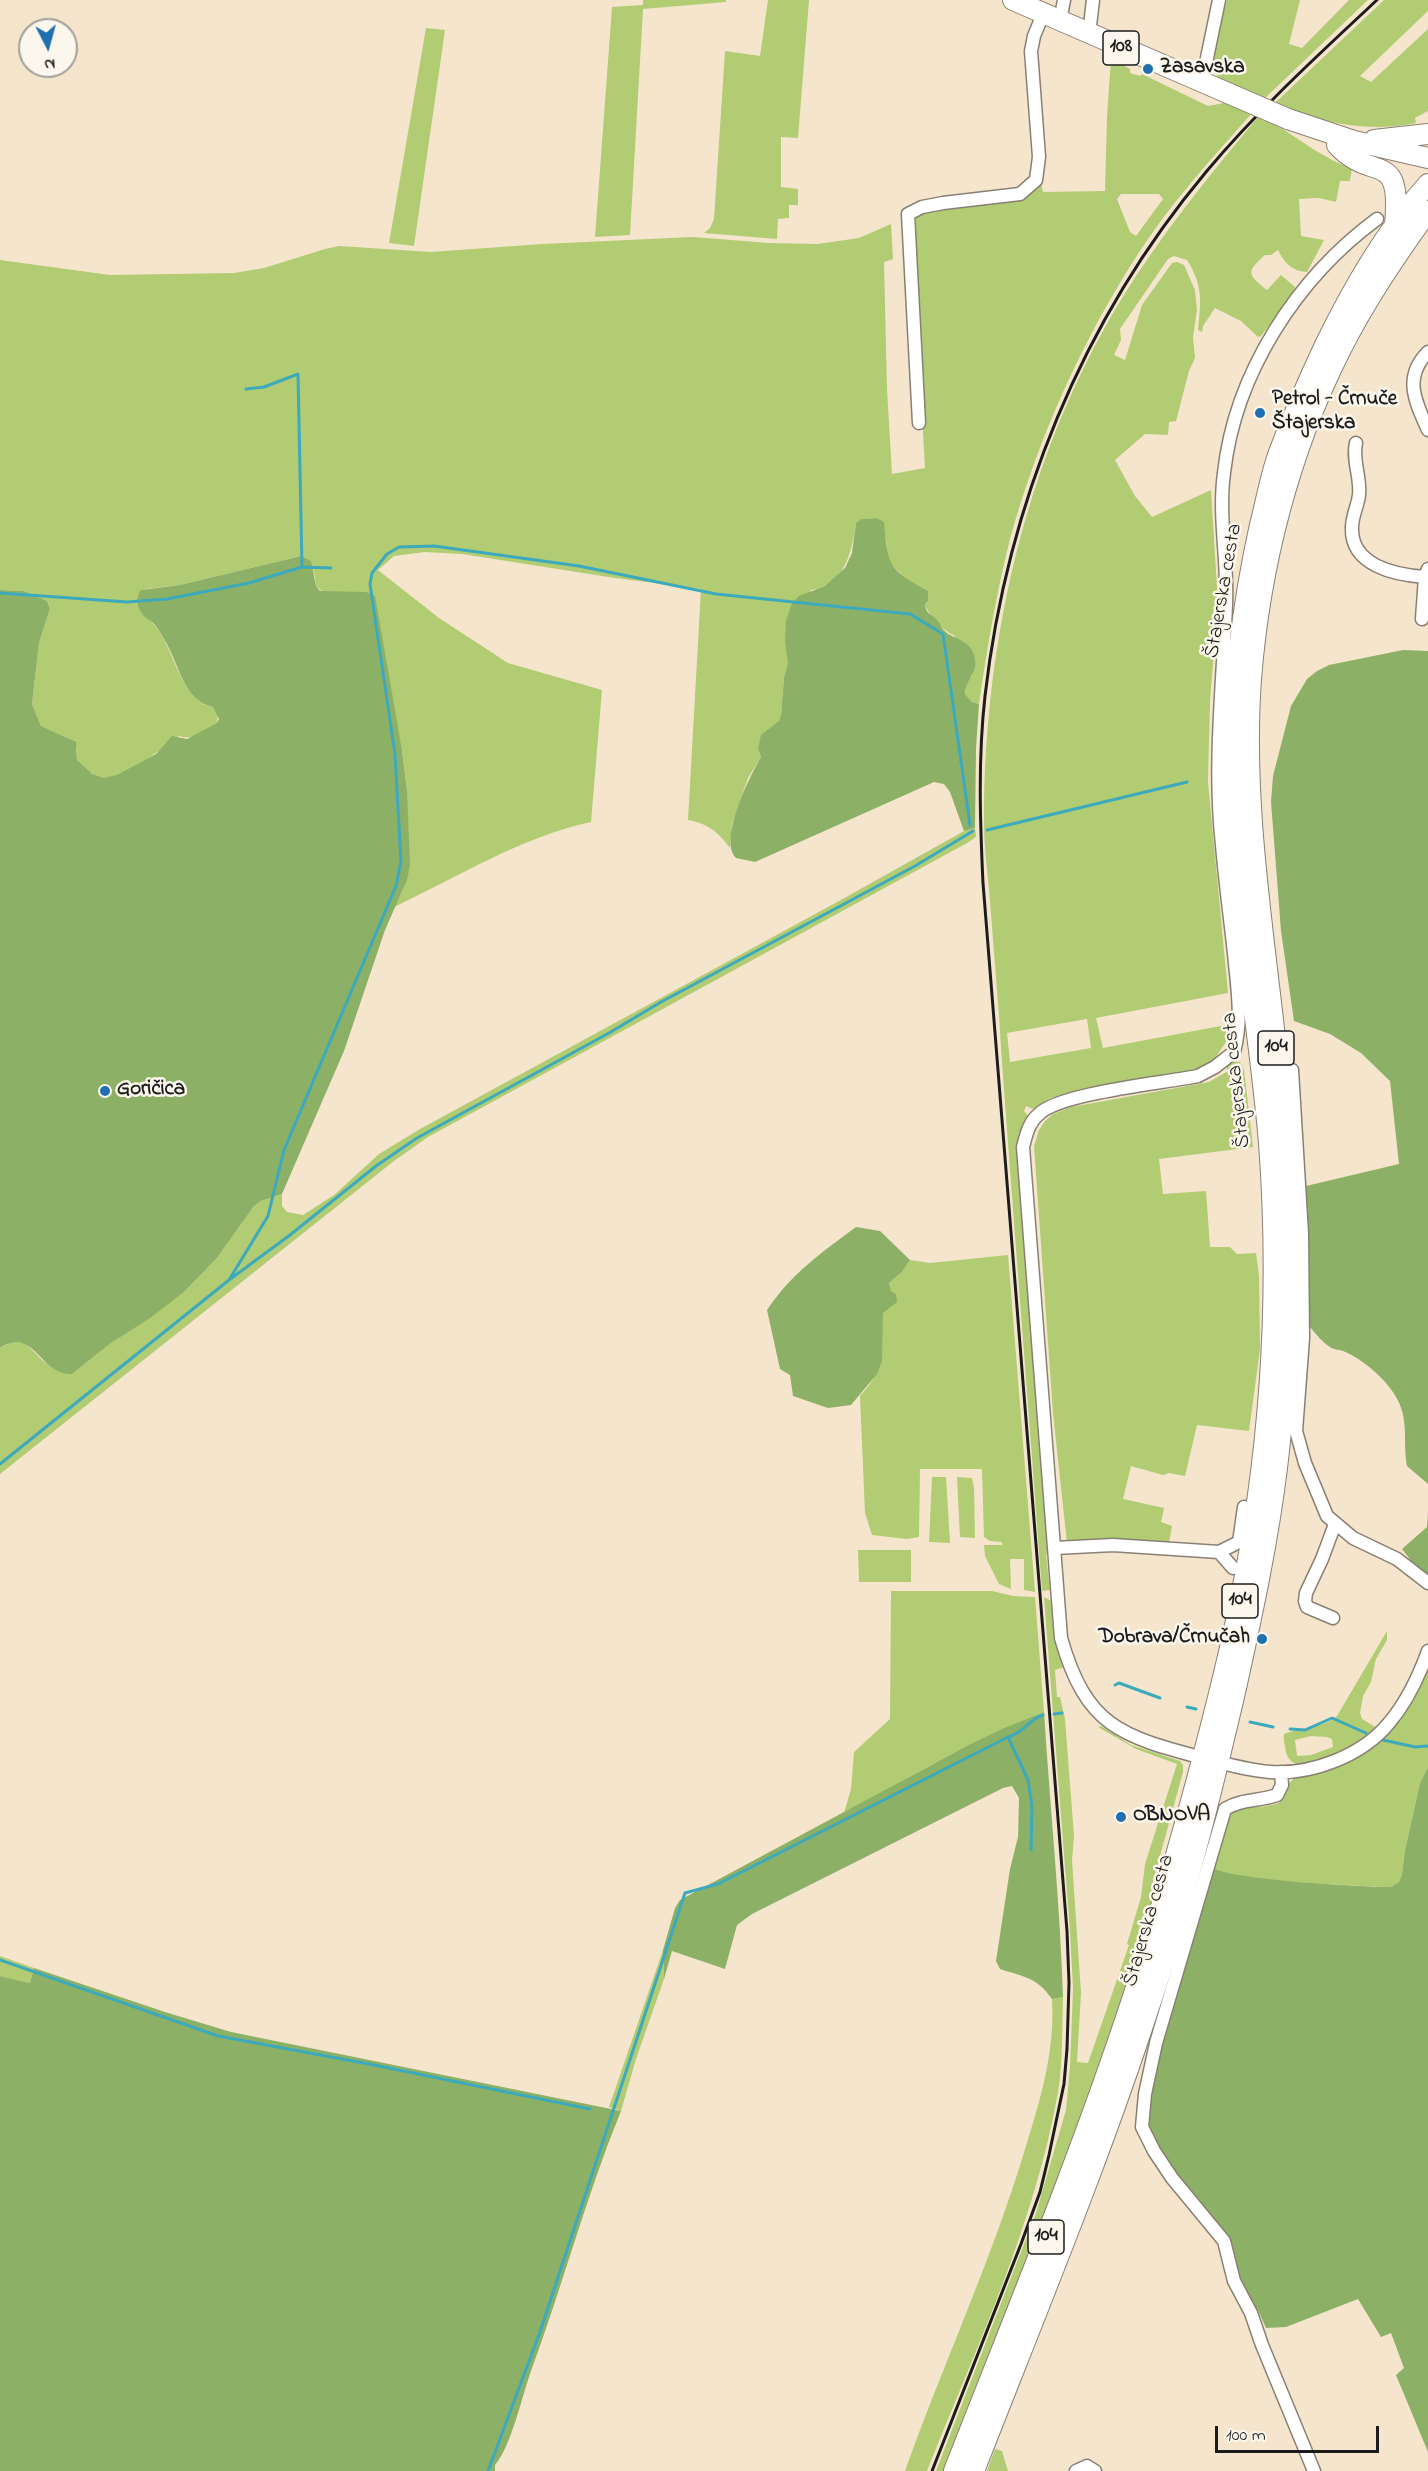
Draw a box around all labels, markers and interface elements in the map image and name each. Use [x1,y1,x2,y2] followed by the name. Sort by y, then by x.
[18,18,78,78] north arrow
[1103,31,1139,65] road number: 108
[43,51,56,76] text: N
[1160,56,1245,82] place label: Zasavska
[1141,62,1155,76] marker: Zasavska
[1272,388,1397,438] place label: Petrol - Črnuče Štajerska
[1253,406,1267,420] marker: Petrol - Črnuče Štajerska
[1201,522,1249,660] street label: Štajerska cesta
[1218,1011,1258,1149] street label: Štajerska cesta
[1258,1031,1294,1065] road number: 104
[117,1078,185,1104] place label: Goričica
[98,1084,112,1098] marker: Goričica
[1222,1584,1258,1618] road number: 104
[1098,1626,1250,1652] place label: Dobrava/Črnučah
[1255,1632,1269,1646] marker: Dobrava/Črnučah
[1133,1804,1210,1830] place label: OBNOVA
[1114,1810,1128,1824] marker: OBNOVA
[1119,1852,1181,1990] street label: Štajerska cesta
[1028,2220,1064,2254] road number: 104
[1218,2414,1382,2452] scale bar
[1226,2423,1266,2449] text: 100 m

